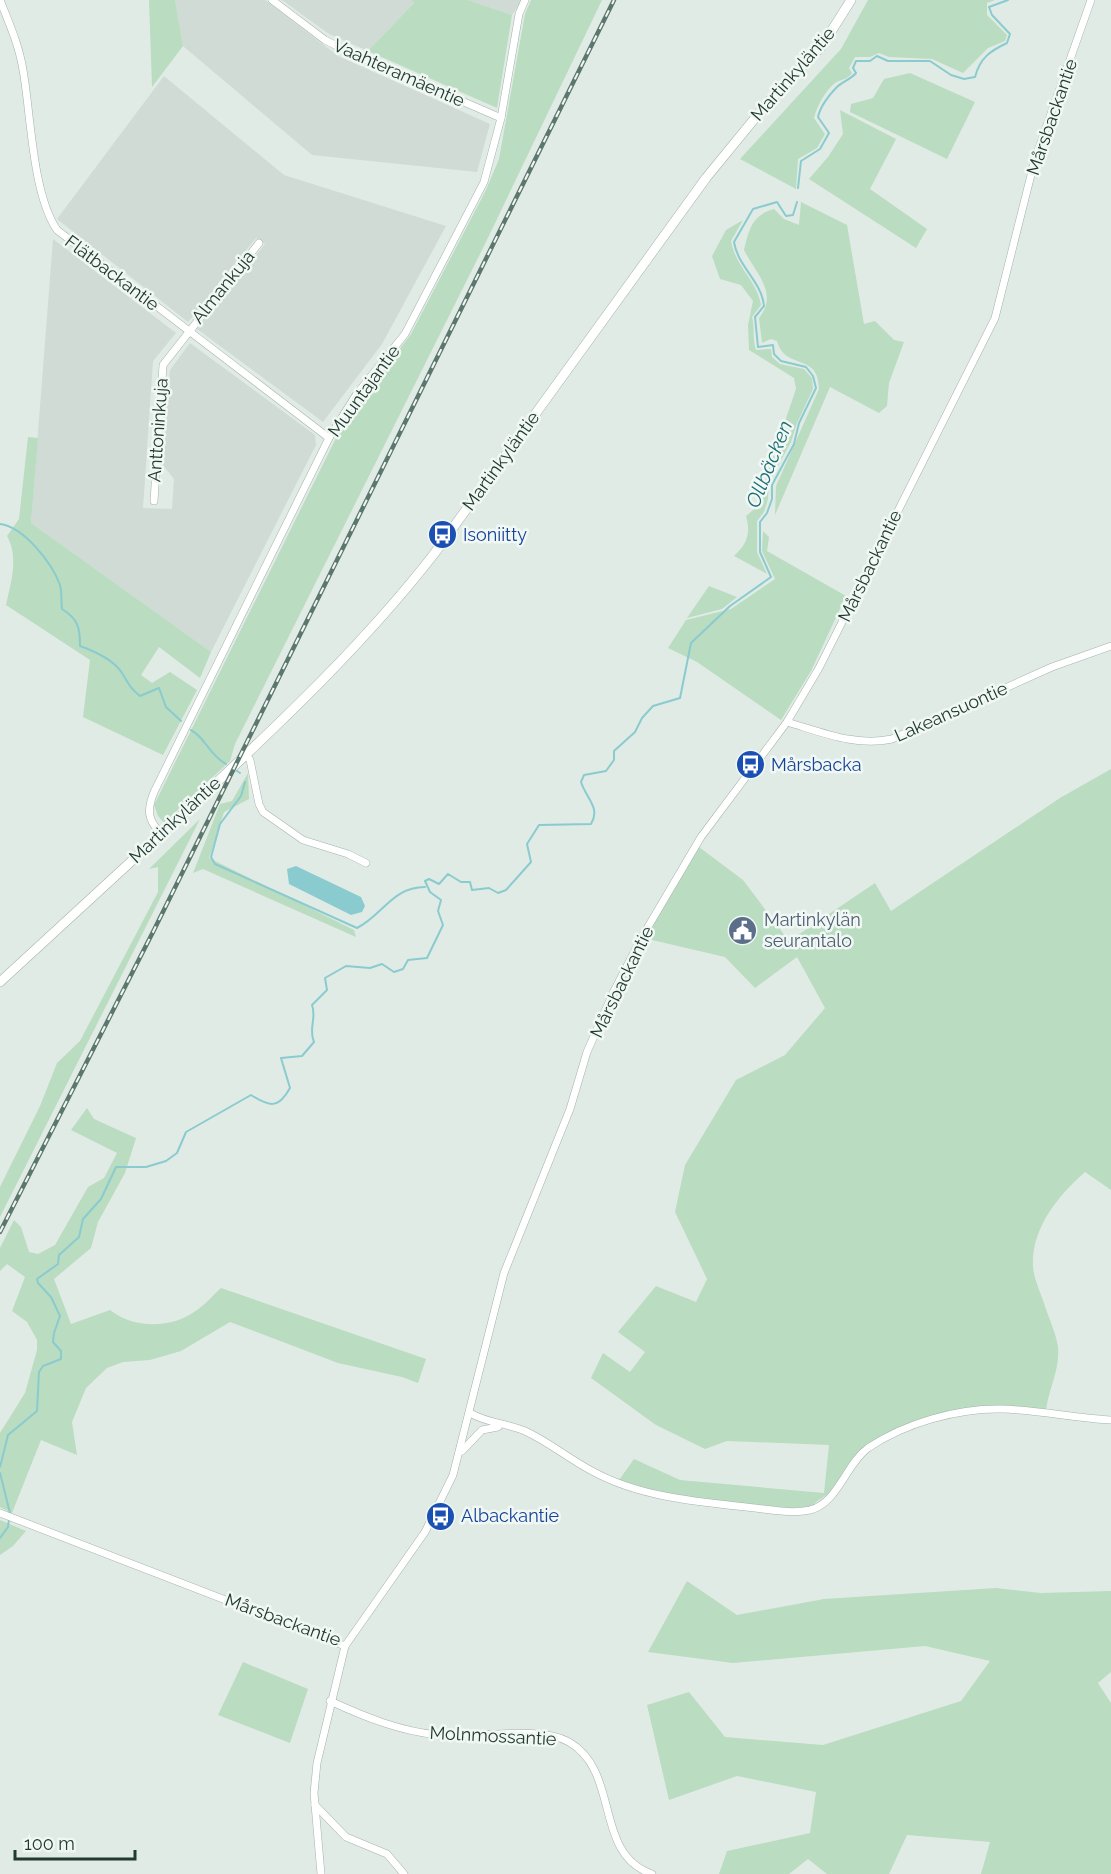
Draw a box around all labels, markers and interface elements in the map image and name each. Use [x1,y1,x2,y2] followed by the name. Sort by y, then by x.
[746,22,839,125] street label: Martinkyläntie
[330,34,469,111] street label: Vaahteramäentie
[1022,56,1081,178] street label: Mårsbackantie
[61,230,164,315] street label: Flätbackantie
[187,246,258,327] street label: Almankuja
[323,340,404,441] street label: Muuntajantie
[143,377,172,483] street label: Anttoninkuja
[458,407,544,514] street label: Martinkyläntie
[741,417,797,511] water label: Ollbäcken
[833,506,906,625] street label: Mårsbackantie
[426,519,458,551] bus stop icon: Isoniitty
[463,524,527,545] place label: Isoniitty
[891,677,1011,746] street label: Lakeansuontie
[734,749,766,781] bus stop icon: Mårsbacka
[771,754,862,775] place label: Mårsbacka
[125,772,225,867] street label: Martinkyläntie
[764,909,861,951] place label: Martinkylän seurantalo
[727,914,759,946] public building icon: Martinkylän seurantalo
[585,922,658,1041] street label: Mårsbackantie
[424,1500,456,1532] bus stop icon: Albackantie
[461,1505,560,1526] place label: Albackantie
[222,1589,344,1650] street label: Mårsbackantie
[429,1722,557,1749] street label: Molnmossantie
[15,1823,135,1861] scale bar
[24,1833,75,1854] text: 100 m

